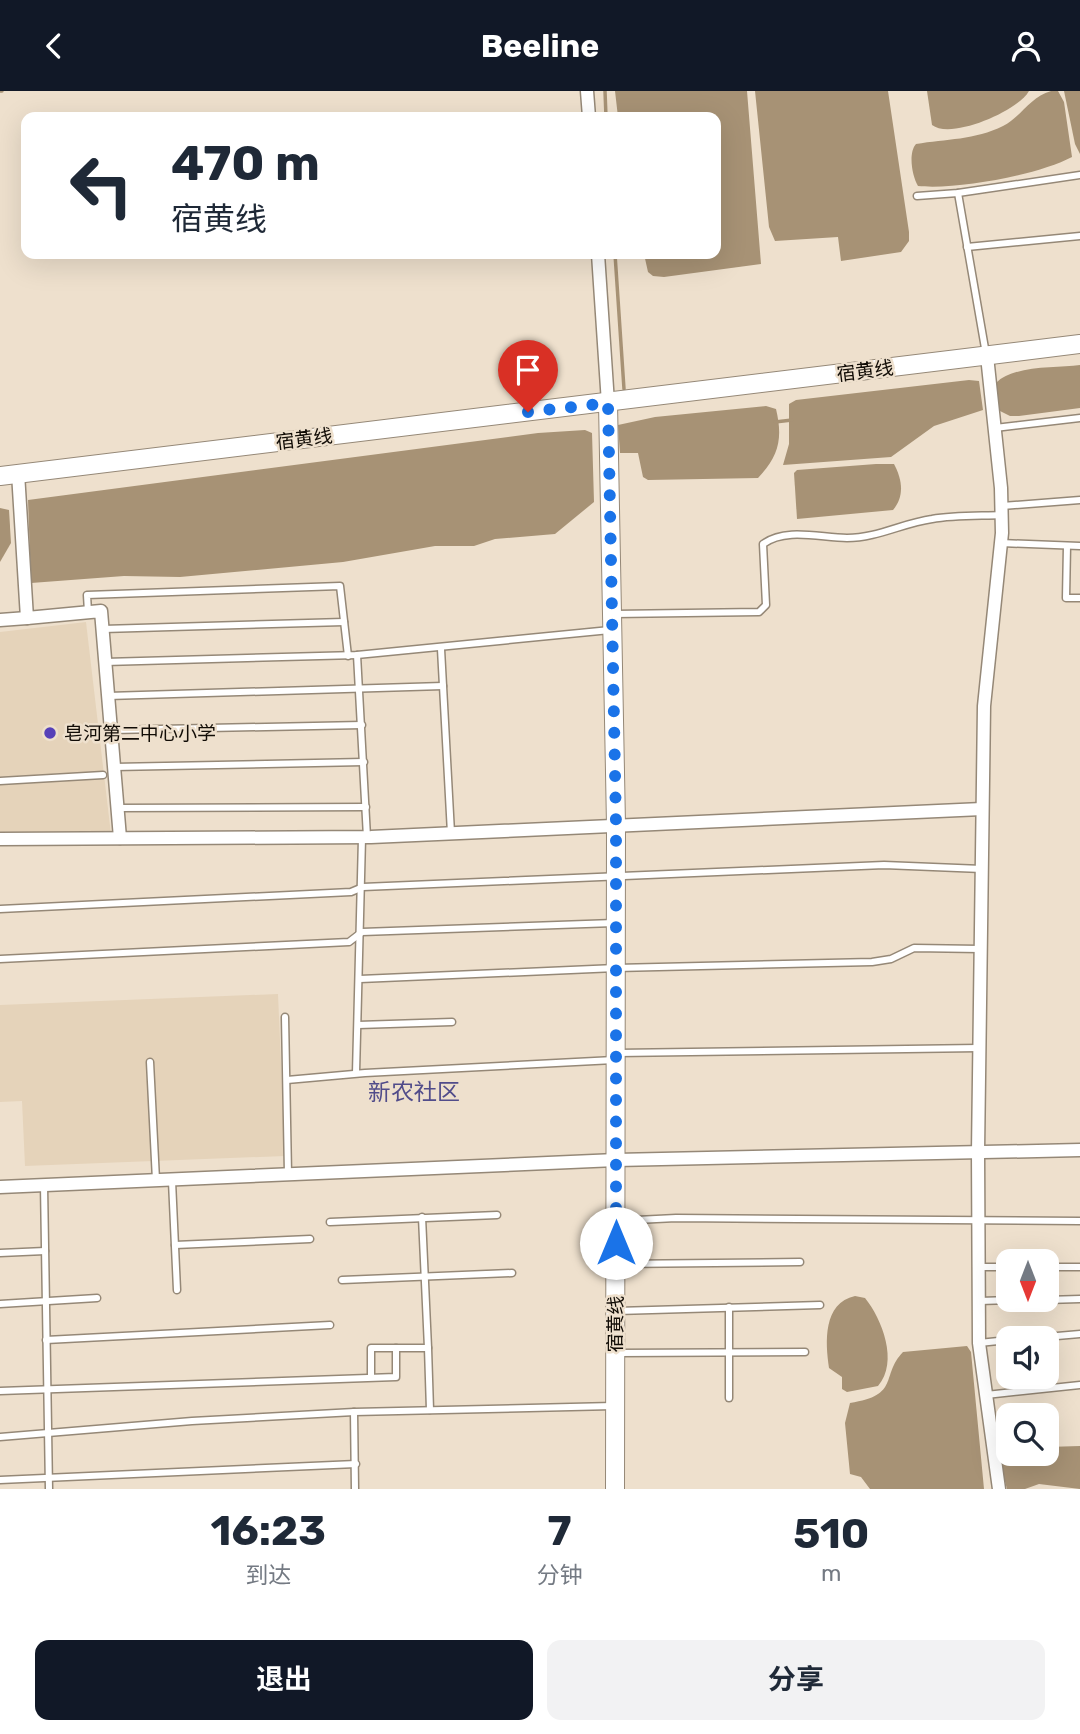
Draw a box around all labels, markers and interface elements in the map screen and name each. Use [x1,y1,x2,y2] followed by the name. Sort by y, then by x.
[35,27,73,65] icon: back
[481,27,599,65] text: Beeline
[1007,27,1045,65] icon: person
[171,134,320,192] text: 470 m
[56,140,147,231] icon: left
[171,200,267,238] text: 宿黄线
[498,340,558,412] pin
[509,351,547,389] icon: arrive
[835,356,895,386] street label: 宿黄线
[274,424,334,454] street label: 宿黄线
[64,722,216,745] place label: 皂河第二中心小学
[42,725,58,741] marker: 皂河第二中心小学
[368,1078,460,1106] district label: 新农社区
[579,1206,653,1280] position arrow
[996,1249,1059,1313] north arrow
[996,1249,1059,1466] map controls
[604,1295,627,1353] street label: 宿黄线
[996,1326,1059,1389] button: sound
[996,1403,1059,1466] button: search
[211,1506,326,1556] text: 16:23
[548,1506,572,1556] text: 7
[793,1509,869,1559] text: 510
[821,1559,842,1587] text: m
[245,1561,291,1589] text: 到达
[537,1561,583,1589] text: 分钟
[35,1640,533,1720] button: 退出
[547,1640,1045,1720] button: 分享

